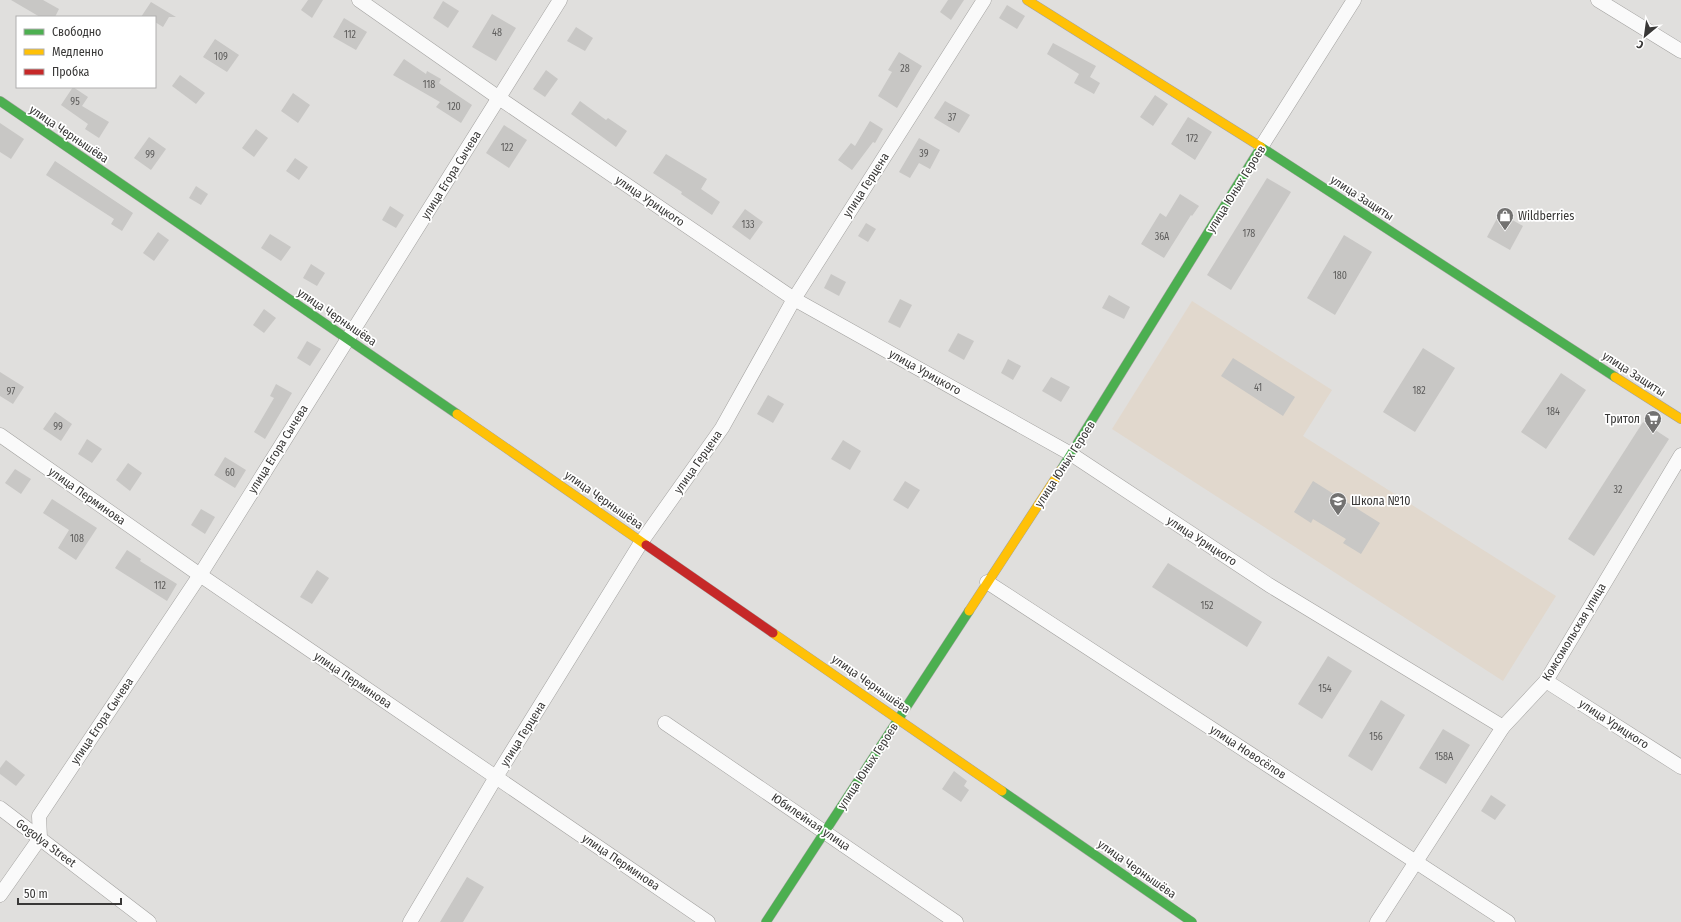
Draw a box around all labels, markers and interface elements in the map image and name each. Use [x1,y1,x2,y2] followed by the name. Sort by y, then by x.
[16,16,156,88] legend
[1625,16,1665,56] north arrow
[52,25,101,39] text: Свободно
[492,27,502,39] house number: 48
[344,29,357,41] house number: 112
[1635,37,1646,51] text: С
[52,45,104,59] text: Медленно
[214,51,228,63] house number: 109
[900,63,910,75] house number: 28
[52,65,90,79] text: Пробка
[423,79,435,91] house number: 118
[70,96,80,108] house number: 95
[447,101,461,113] house number: 120
[27,102,111,166] street label: улица Чернышёва
[948,112,956,124] house number: 37
[418,128,484,222] street label: улица Егора Сычева
[1186,133,1199,145] house number: 172
[501,142,514,154] house number: 122
[1204,143,1268,235] street label: улица Юных Героев
[919,148,929,160] house number: 39
[145,149,155,161] house number: 99
[840,150,892,220] street label: улица Герцена
[1328,172,1396,224] street label: улица Защиты
[613,173,687,229] street label: улица Урицкого
[1495,206,1515,231] shop icon: Wildberries
[1518,209,1574,223] place label: Wildberries
[742,219,755,231] house number: 133
[1243,228,1255,240] house number: 178
[1155,231,1170,243] house number: 36А
[1333,270,1347,282] house number: 180
[295,285,379,349] street label: улица Чернышёва
[886,346,964,398] street label: улица Урицкого
[1600,348,1668,400] street label: улица Защиты
[1254,382,1262,394] house number: 41
[1412,385,1426,397] house number: 182
[7,386,15,398] house number: 97
[245,402,311,496] street label: улица Егора Сычева
[1546,406,1560,418] house number: 184
[1643,409,1663,434] supermarket icon: Тритол
[1605,412,1640,426] place label: Тритол
[1032,418,1098,510] street label: улица Юных Героев
[53,421,63,433] house number: 99
[671,428,725,496] street label: улица Герцена
[46,464,128,528] street label: улица Перминова
[225,467,235,479] house number: 60
[562,468,646,532] street label: улица Чернышёва
[1614,484,1623,496] house number: 32
[1328,491,1348,516] school or university icon: Школа №10
[1351,494,1410,508] place label: Школа №10
[1164,513,1240,569] street label: улица Урицкого
[70,533,84,545] house number: 108
[154,580,167,592] house number: 112
[1539,580,1609,683] street label: Комсомольская улица
[1201,600,1214,612] house number: 152
[311,649,395,711] street label: улица Перминова
[829,652,913,716] street label: улица Чернышёва
[68,675,136,767] street label: улица Егора Сычева
[1318,683,1332,695] house number: 154
[1576,696,1652,752] street label: улица Урицкого
[497,699,549,769] street label: улица Герцена
[835,720,901,812] street label: улица Юных Героев
[1207,722,1289,782] street label: улица Новосёлов
[1369,731,1383,743] house number: 156
[1435,751,1454,763] house number: 158А
[769,790,853,854] street label: Юбилейная улица
[13,816,79,870] street label: Gogolya Street
[579,831,663,893] street label: улица Перминова
[1095,837,1179,901] street label: улица Чернышёва
[18,880,121,906] scale bar
[24,887,48,901] text: 50 m

